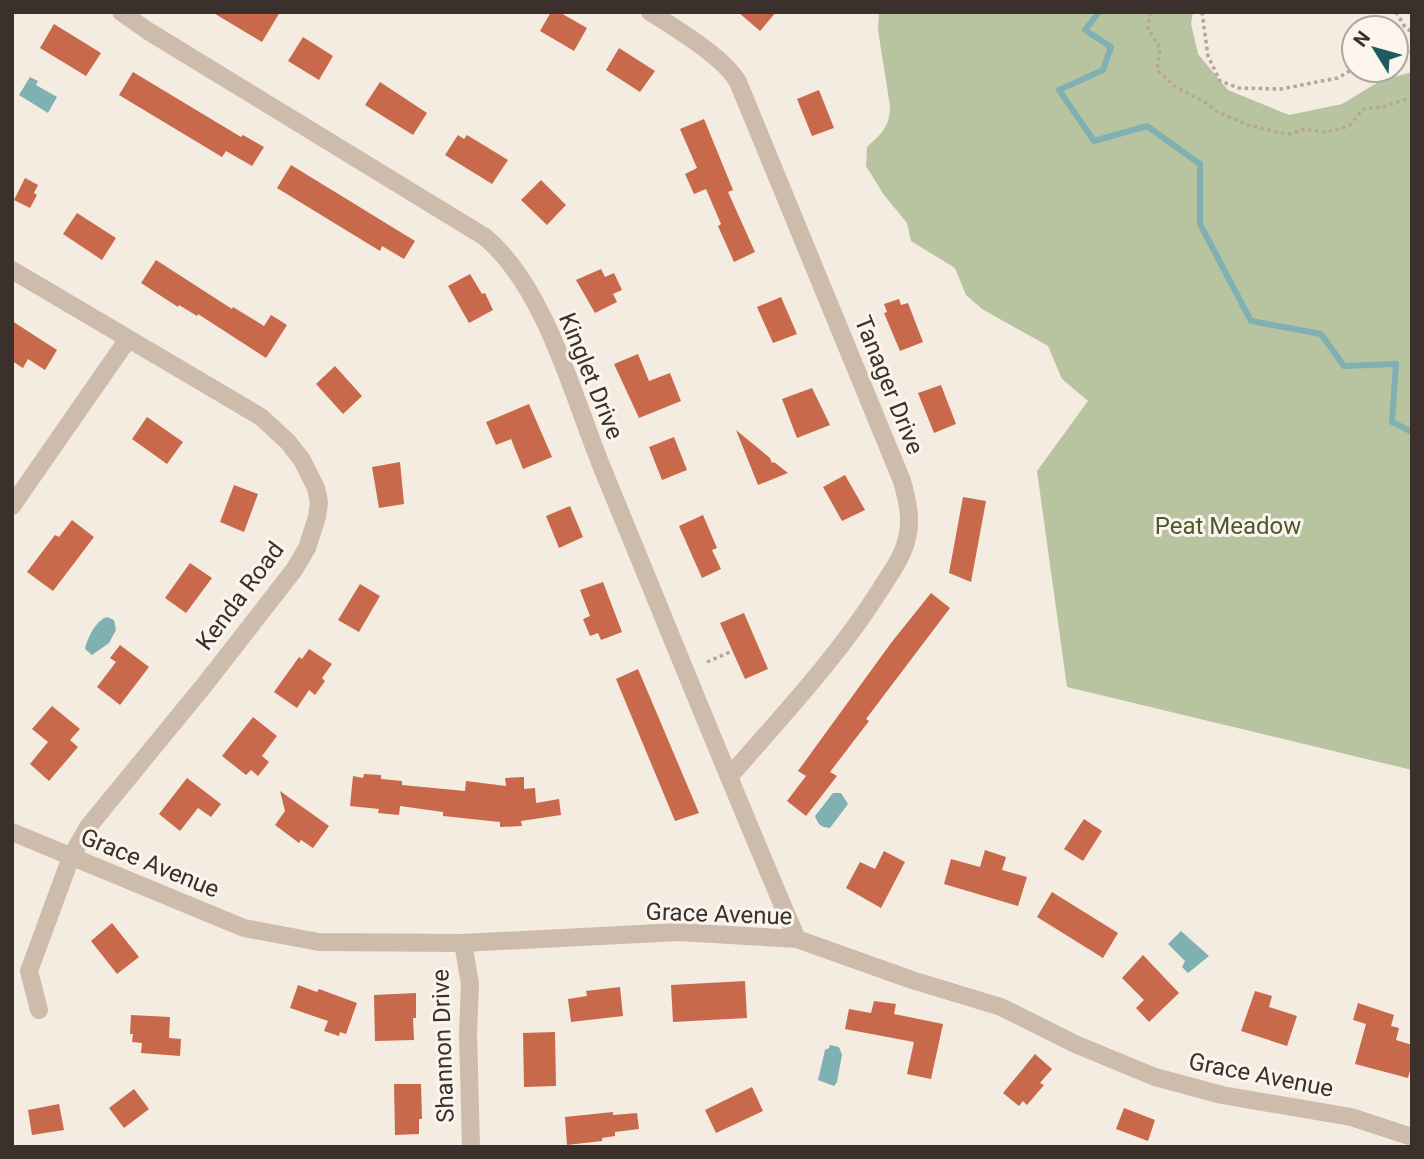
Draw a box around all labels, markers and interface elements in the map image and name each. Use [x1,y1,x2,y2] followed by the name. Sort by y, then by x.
[1340,14,1410,84] north arrow
[1349,27,1375,51] text: N
[553,309,629,443] street label: Kinglet Drive
[849,312,929,458] street label: Tanager Drive
[1155,512,1301,540] park label: Peat Meadow
[190,536,290,656] street label: Kenda Road
[77,823,223,903] street label: Grace Avenue
[645,897,793,931] street label: Grace Avenue
[426,969,460,1123] street label: Shannon Drive
[1186,1047,1336,1103] street label: Grace Avenue

